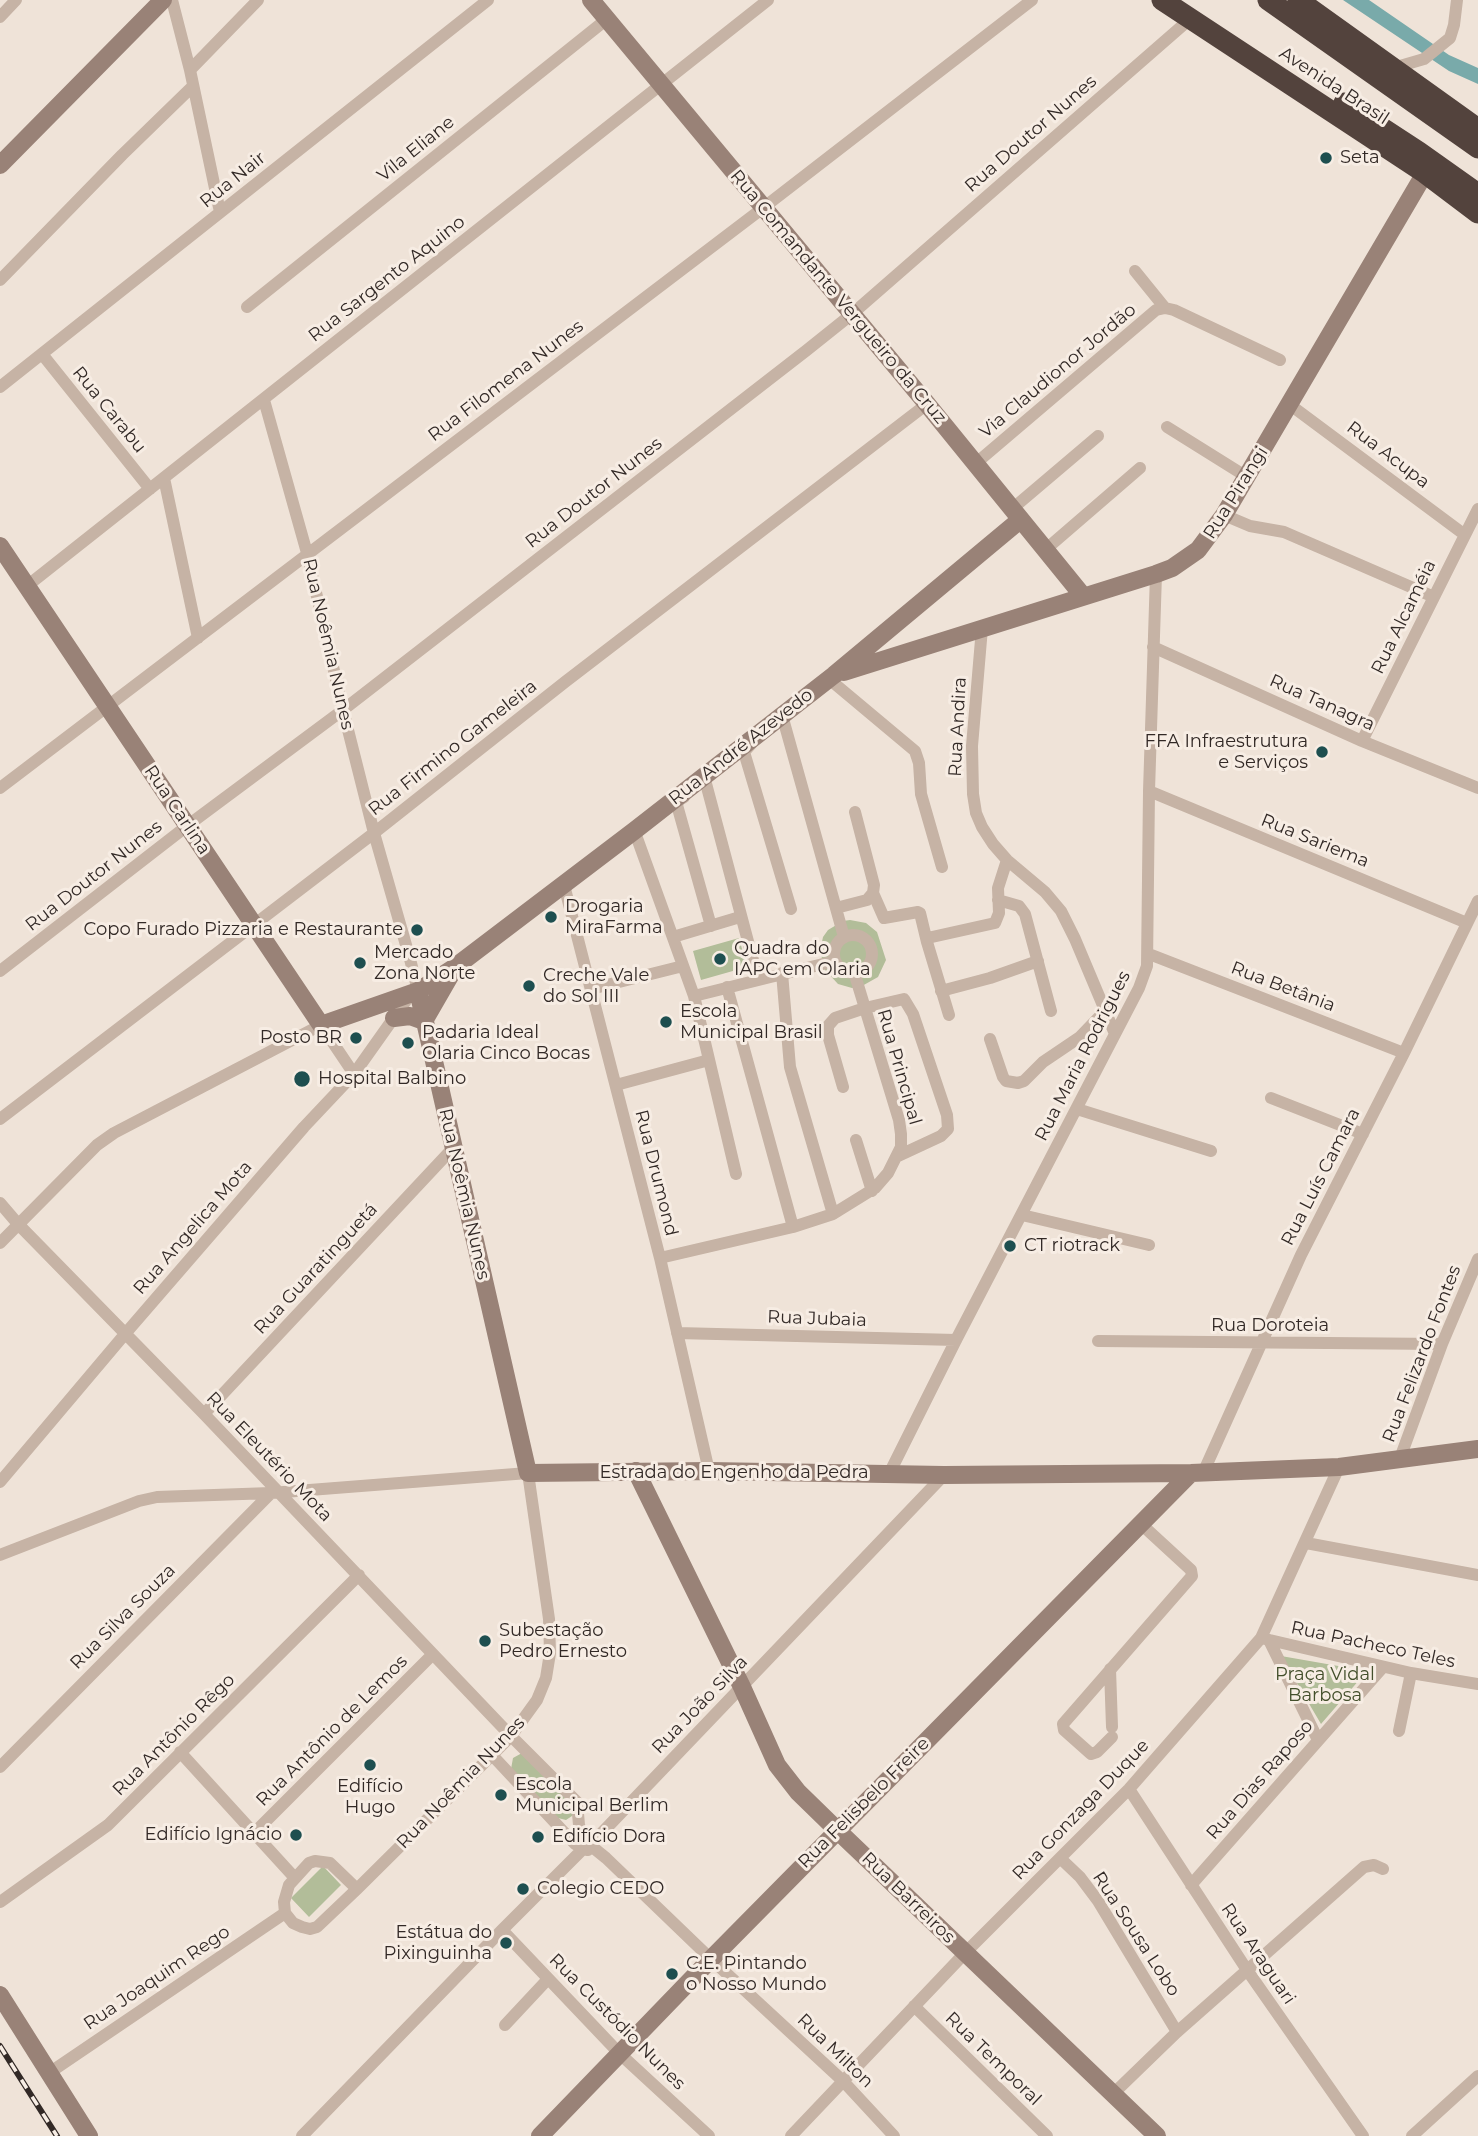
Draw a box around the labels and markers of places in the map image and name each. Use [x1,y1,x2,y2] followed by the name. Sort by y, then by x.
[1340,147,1380,169] place label: Seta
[1318,150,1334,166] marker: Seta
[1145,731,1308,774] place label: FFA Infraestrutura e Serviços
[1314,744,1330,760] marker: FFA Infraestrutura e Serviços
[565,896,663,939] place label: Drogaria MiraFarma
[543,909,559,925] marker: Drogaria MiraFarma
[84,919,403,941] place label: Copo Furado Pizzaria e Restaurante
[409,922,425,938] marker: Copo Furado Pizzaria e Restaurante
[734,938,871,981] place label: Quadra do IAPC em Olaria
[374,942,475,984] place label: Mercado Zona Norte
[712,951,728,967] marker: Quadra do IAPC em Olaria
[352,955,368,971] marker: Mercado Zona Norte
[543,965,649,1007] place label: Creche Vale do Sol III
[521,978,537,994] marker: Creche Vale do Sol III
[680,1001,823,1044] place label: Escola Municipal Brasil
[658,1014,674,1030] marker: Escola Municipal Brasil
[422,1022,590,1064] place label: Padaria Ideal Olaria Cinco Bocas
[260,1027,342,1049] place label: Posto BR
[348,1030,364,1046] marker: Posto BR
[400,1035,416,1051] marker: Padaria Ideal Olaria Cinco Bocas
[318,1068,466,1090] place label: Hospital Balbino
[292,1069,312,1089] marker: Hospital Balbino
[1024,1235,1120,1257] place label: CT riotrack
[1002,1238,1018,1254] marker: CT riotrack
[499,1620,627,1662] place label: Subestação Pedro Ernesto
[477,1633,493,1649] marker: Subestação Pedro Ernesto
[362,1757,378,1773] marker: Edifício Hugo
[515,1774,669,1816] place label: Escola Municipal Berlim
[337,1776,403,1818] place label: Edifício Hugo
[493,1787,509,1803] marker: Escola Municipal Berlim
[145,1824,282,1846] place label: Edifício Ignácio
[552,1826,666,1848] place label: Edifício Dora
[288,1827,304,1843] marker: Edifício Ignácio
[530,1829,546,1845] marker: Edifício Dora
[537,1878,664,1900] place label: Colegio CEDO
[515,1881,531,1897] marker: Colegio CEDO
[383,1922,492,1965] place label: Estátua do Pixinguinha
[498,1935,514,1951] marker: Estátua do Pixinguinha
[686,1953,826,1996] place label: C.E. Pintando o Nosso Mundo
[664,1966,680,1982] marker: C.E. Pintando o Nosso Mundo

